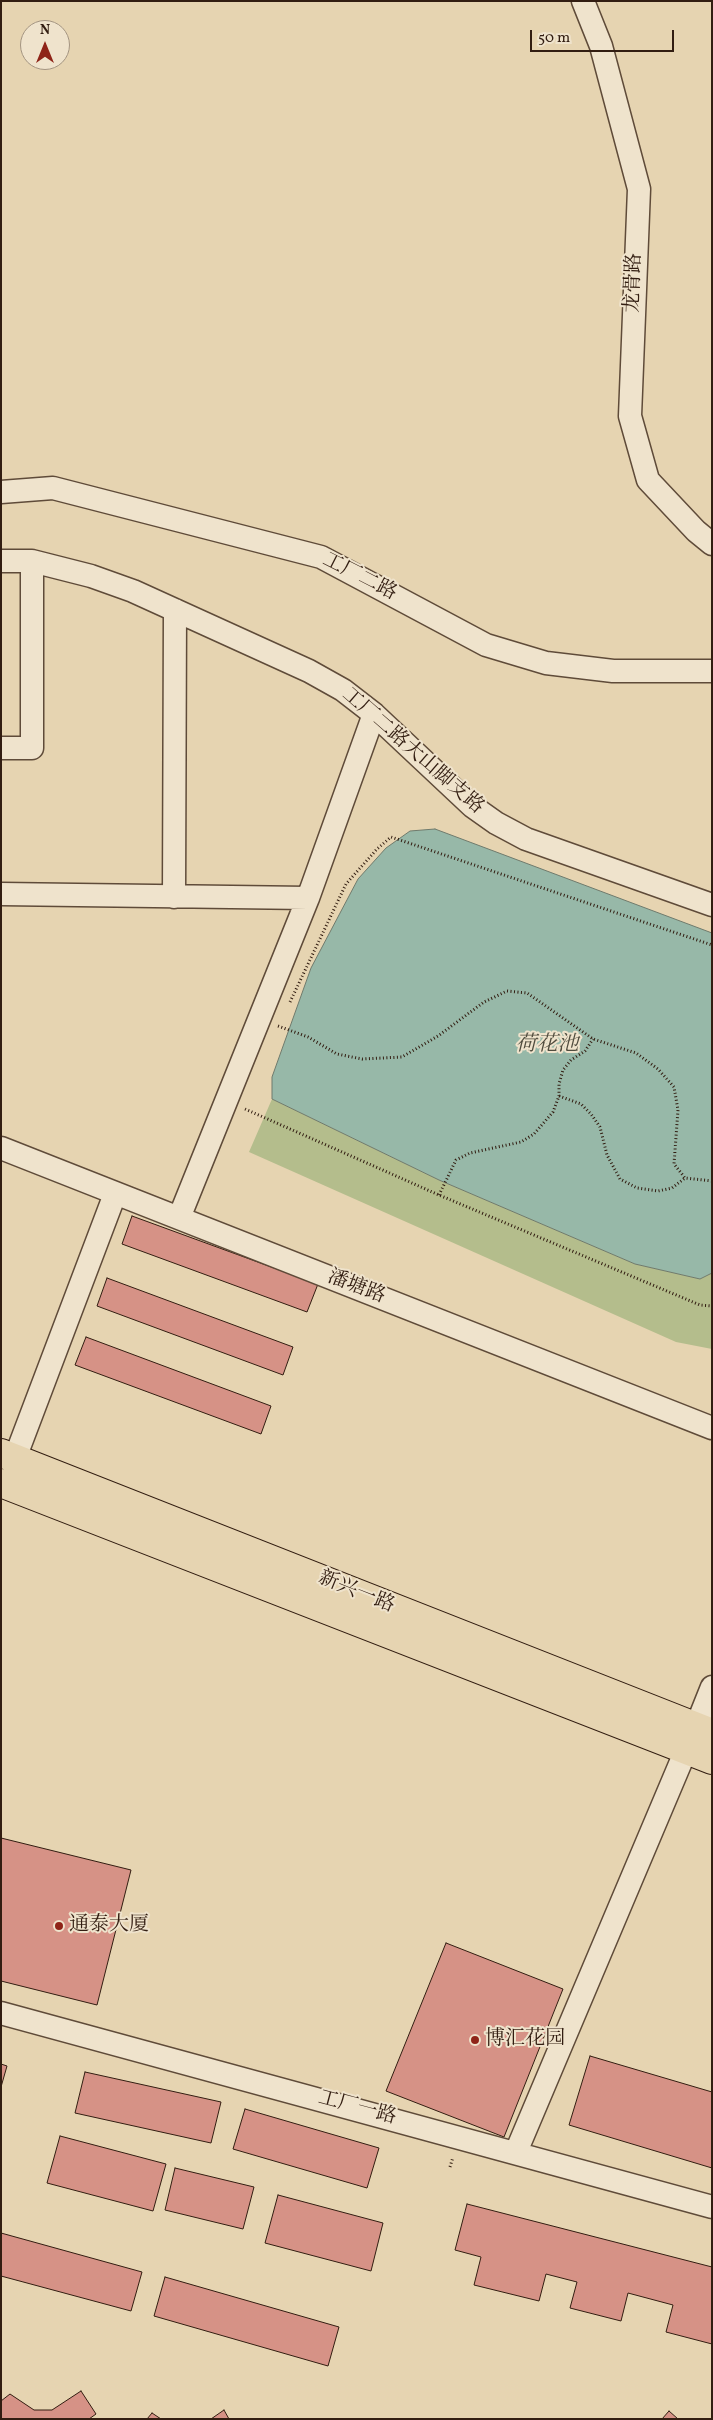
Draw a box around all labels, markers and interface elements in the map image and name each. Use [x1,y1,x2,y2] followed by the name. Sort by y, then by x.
[20,20,70,70] north arrow
[533,20,677,52] scale bar
[40,21,50,40] text: N
[538,28,570,49] text: 50 m
[622,253,648,313] street label: 龙骨路
[318,549,400,607] street label: 工厂二路
[336,684,488,820] street label: 工厂二路大山脚支路
[516,1033,578,1059] water label: 荷花池
[324,1266,388,1310] street label: 潘塘路
[314,1567,398,1619] street label: 新兴一路
[69,1914,149,1938] place label: 通泰大厦
[53,1920,65,1932] marker: 通泰大厦
[485,2028,565,2052] place label: 博汇花园
[469,2034,481,2046] marker: 博汇花园
[315,2087,399,2131] street label: 工厂一路

